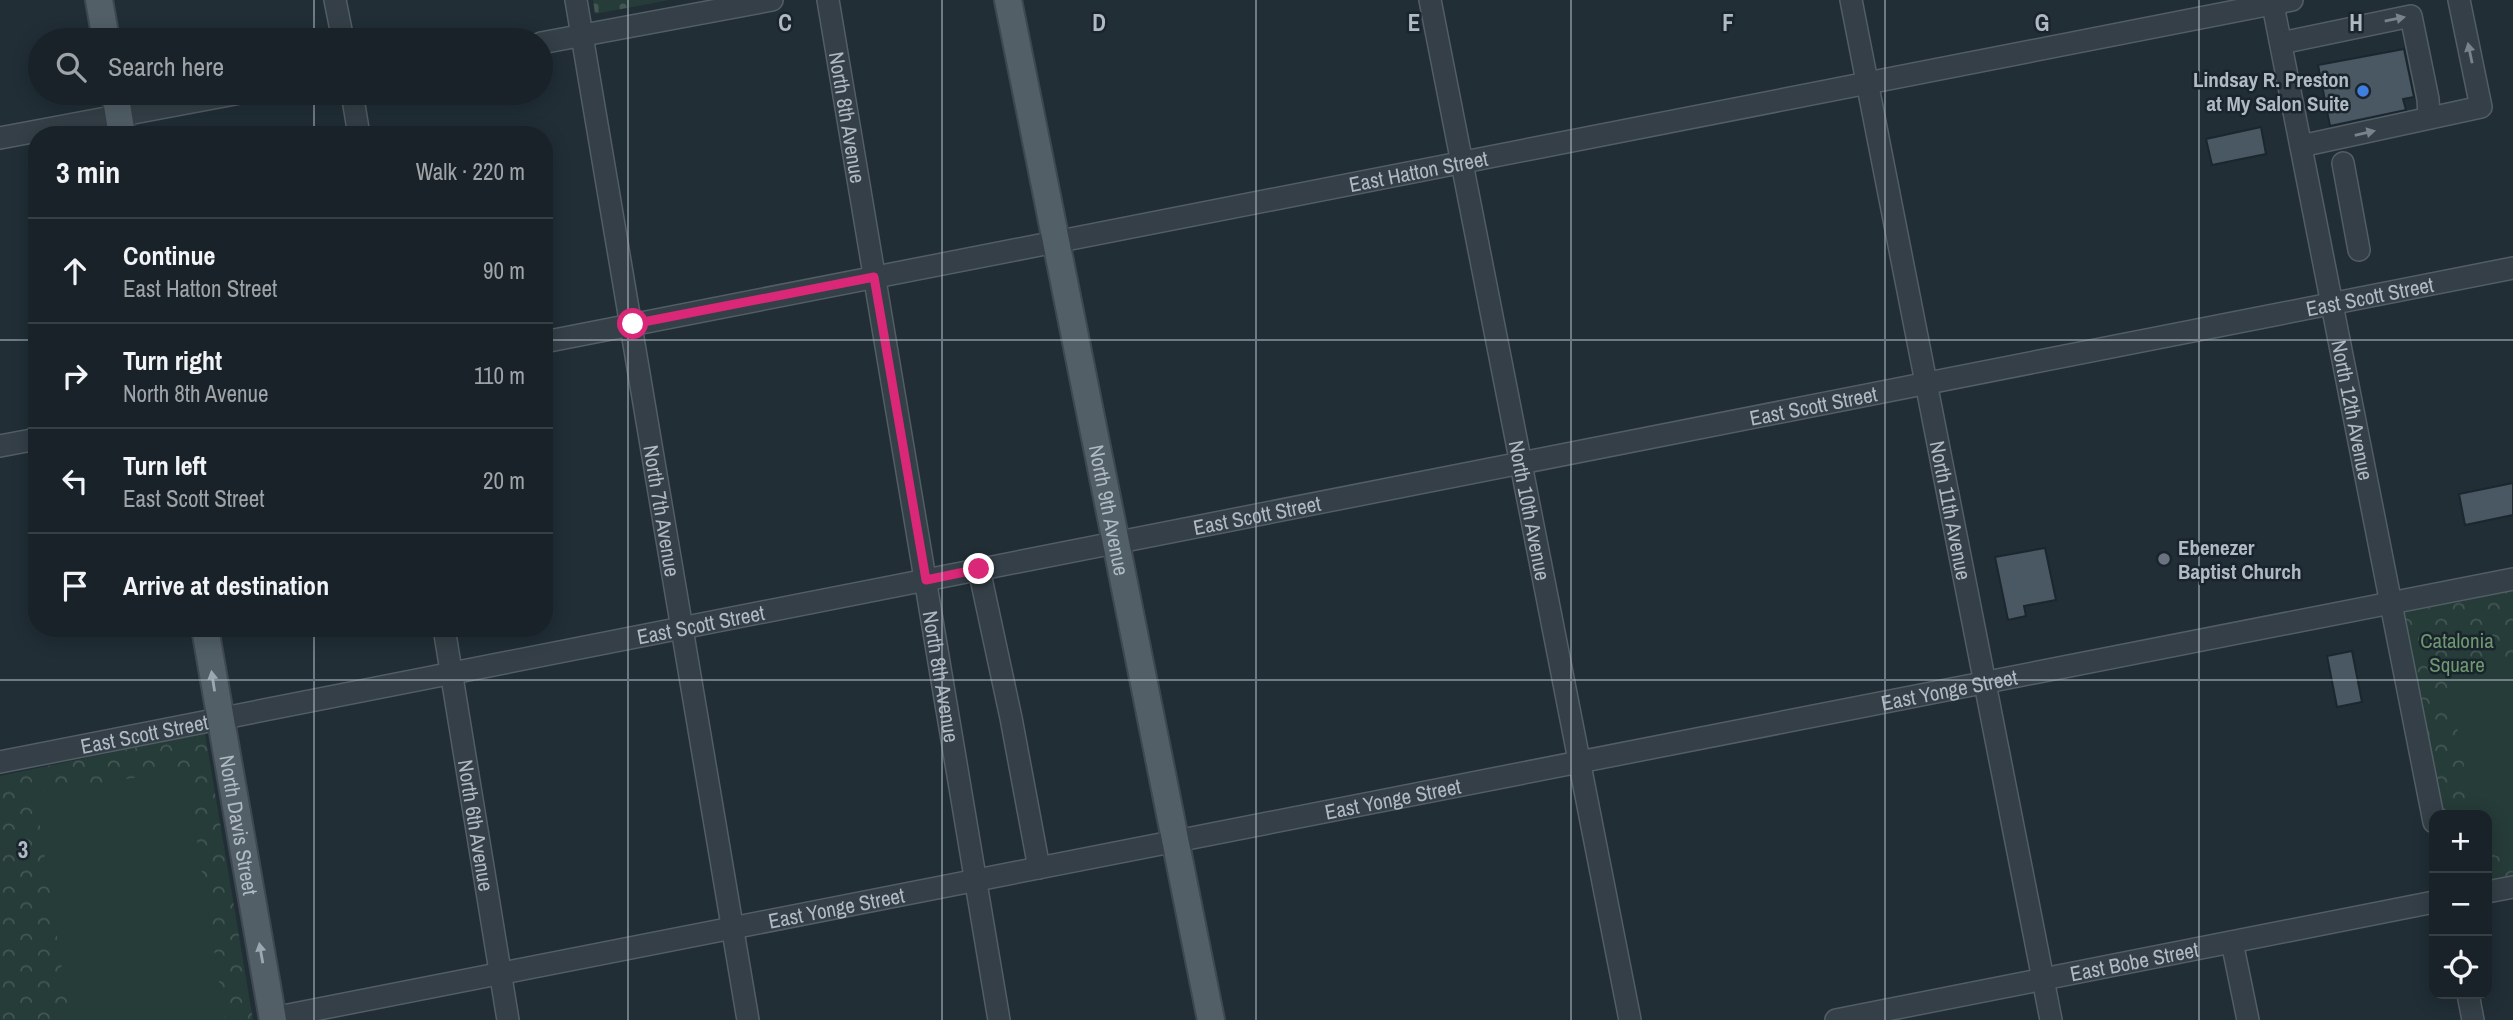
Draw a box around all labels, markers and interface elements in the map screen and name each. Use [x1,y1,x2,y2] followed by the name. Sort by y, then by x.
[778,7,792,38] text: C
[1092,7,1106,38] text: D
[1408,7,1420,38] text: E
[1722,7,1734,38] text: F
[2035,7,2049,38] text: G
[2349,7,2363,38] text: H
[2384,14,2406,25] one-way arrow
[28,28,553,105] search box
[2464,42,2475,64] one-way arrow
[52,48,90,86] icon: search
[108,49,224,84] text: Search here
[822,49,873,185] street label: North 8th Avenue
[2193,65,2349,118] place label: Lindsay R. Preston at My Salon Suite
[2355,83,2371,99] marker: Lindsay R. Preston at My Salon Suite
[2354,127,2376,138] one-way arrow
[1347,143,1491,199] street label: East Hatton Street
[56,152,120,192] text: 3 min
[416,156,525,187] text: Walk · 220 m
[123,238,215,273] text: Continue
[56,252,94,290] icon: ahead
[483,255,525,286] text: 90 m
[2303,269,2436,323] street label: East Scott Street
[123,273,277,304] text: East Hatton Street
[617,308,648,339] route start
[2325,337,2381,483] street label: North 12th Avenue
[123,343,222,378] text: Turn right
[56,357,94,395] icon: right
[474,360,525,391] text: 110 m
[123,378,268,409] text: North 8th Avenue
[1747,379,1880,432] street label: East Scott Street
[1502,438,1558,583] street label: North 10th Avenue
[1923,438,1979,582] street label: North 11th Avenue
[1082,442,1137,578] street label: North 9th Avenue
[637,443,687,579] street label: North 7th Avenue
[123,448,207,483] text: Turn left
[56,462,94,500] icon: left
[483,465,525,496] text: 20 m
[123,483,265,514] text: East Scott Street
[1191,488,1323,542] street label: East Scott Street
[2178,533,2301,586] place label: Ebenezer Baptist Church
[2156,551,2172,567] marker: Ebenezer Baptist Church
[963,553,994,584] route end
[56,567,94,605] icon: arrive
[123,568,329,603] text: Arrive at destination
[634,598,767,651] street label: East Scott Street
[916,609,967,744] street label: North 8th Avenue
[2420,626,2494,679] park label: Catalonia Square
[1879,662,2020,717] street label: East Yonge Street
[207,670,218,692] one-way arrow
[78,707,211,760] street label: East Scott Street
[213,753,266,898] street label: North Davis Street
[451,757,501,893] street label: North 6th Avenue
[1322,771,1464,826] street label: East Yonge Street
[2429,810,2492,999] map controls
[2429,810,2492,873] button: +
[18,834,28,865] text: 3
[2429,873,2492,936] button: −
[766,880,907,935] street label: East Yonge Street
[2068,934,2201,988] street label: East Bobe Street
[2429,936,2492,999] button: locate
[256,942,267,964] one-way arrow

